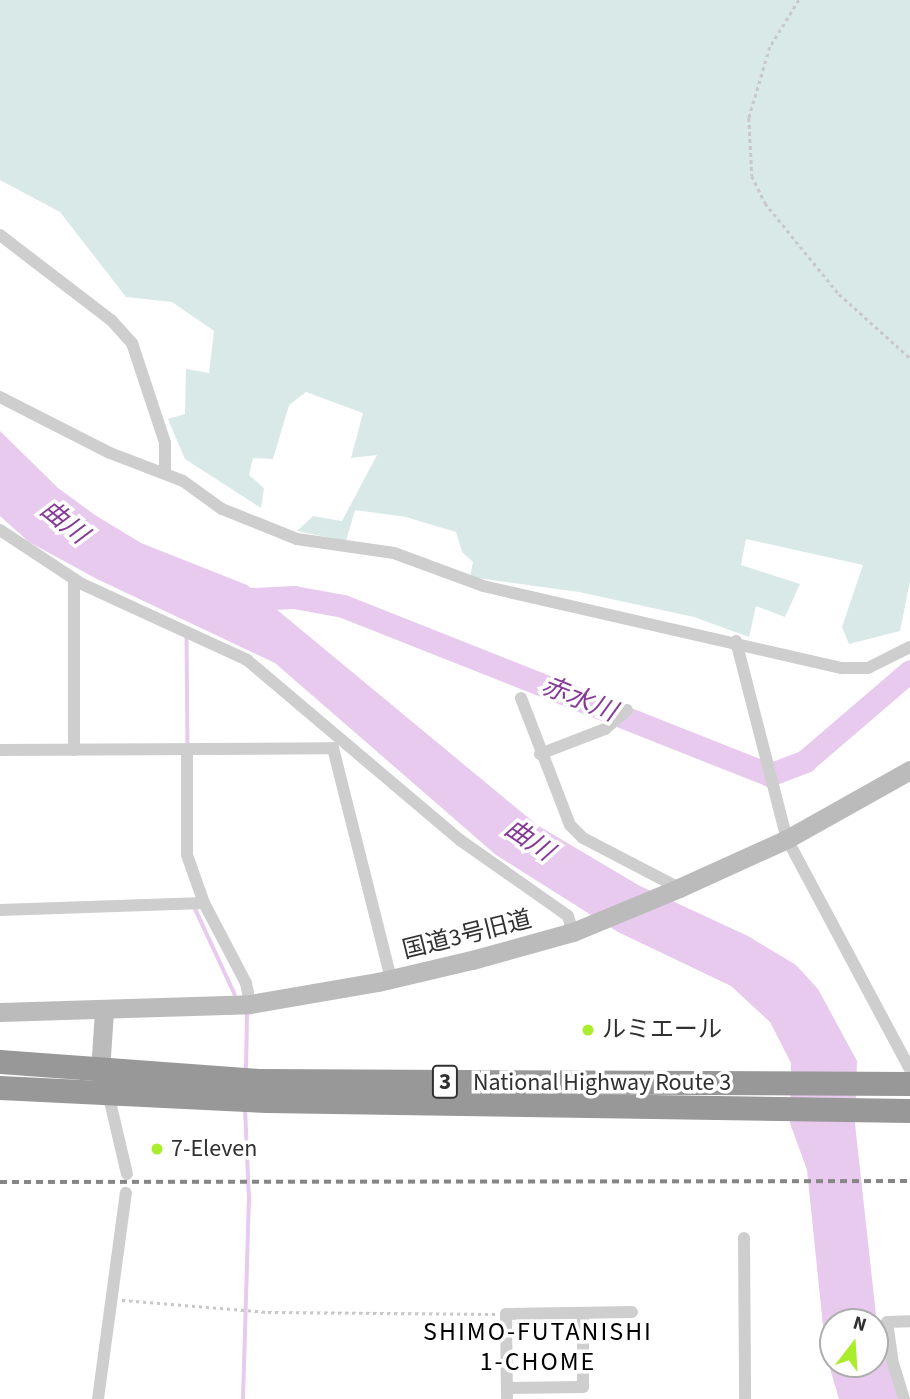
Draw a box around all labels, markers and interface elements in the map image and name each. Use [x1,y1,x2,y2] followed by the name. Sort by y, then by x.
[34,494,94,550] water label: 曲川
[537,670,621,728] water label: 赤水川
[499,813,559,867] water label: 曲川
[400,905,534,965] street label: 国道3号旧道
[602,1016,722,1044] place label: ルミエール
[580,1022,596,1038] marker: ルミエール
[431,1063,459,1102] road number: 3
[473,1069,731,1097] street label: National Highway Route 3
[171,1135,257,1163] place label: 7-Eleven
[149,1141,165,1157] marker: 7-Eleven
[819,1308,889,1378] north arrow
[850,1310,870,1339] text: N
[425,1316,651,1378] district label: SHIMO-FUTANISHI 1-CHOME

